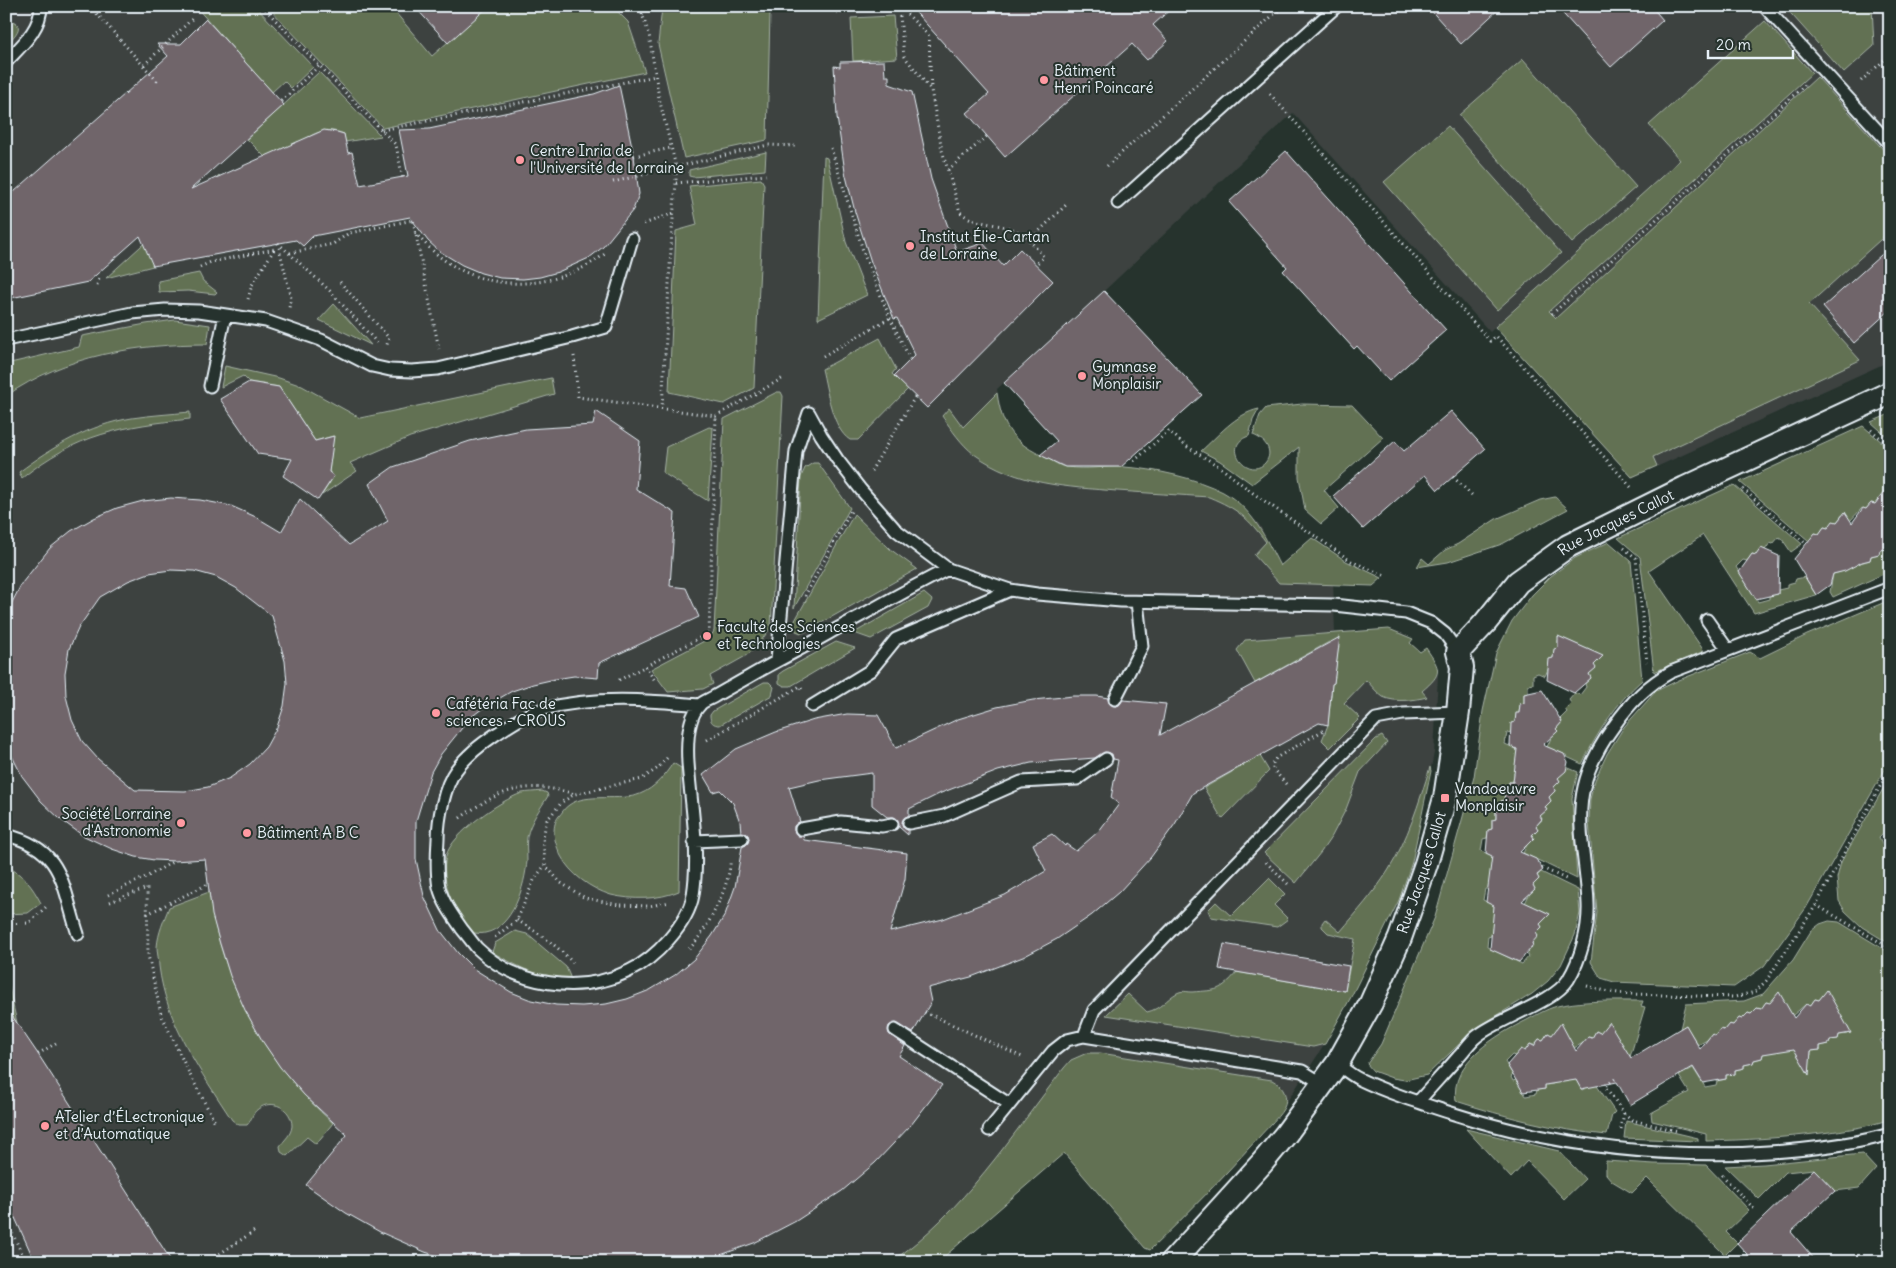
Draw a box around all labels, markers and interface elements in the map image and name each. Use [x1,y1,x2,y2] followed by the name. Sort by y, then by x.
[1708,28,1794,60] scale bar
[1716,35,1751,54] text: 20 m
[1054,61,1154,97] place label: Bâtiment Henri Poincaré
[1038,74,1050,86] marker: Bâtiment Henri Poincaré
[530,141,684,177] place label: Centre Inria de l'Université de Lorraine
[514,154,526,166] marker: Centre Inria de l'Université de Lorraine
[920,227,1050,263] place label: Institut Élie-Cartan de Lorraine
[904,240,916,252] marker: Institut Élie-Cartan de Lorraine
[1092,357,1161,393] place label: Gymnase Monplaisir
[1076,370,1088,382] marker: Gymnase Monplaisir
[1554,485,1677,559] street label: Rue Jacques Callot
[717,617,855,653] place label: Faculté des Sciences et Technologies
[701,630,713,642] marker: Faculté des Sciences et Technologies
[446,694,566,730] place label: Cafétéria Fac de sciences - CROUS
[430,707,442,719] marker: Cafétéria Fac de sciences - CROUS
[1455,779,1536,815] place label: Vandoeuvre Monplaisir
[1439,792,1451,804] marker: Vandoeuvre Monplaisir
[61,804,171,840] place label: Société Lorraine d'Astronomie
[1392,809,1450,936] street label: Rue Jacques Callot
[175,817,187,829] marker: Société Lorraine d'Astronomie
[257,823,359,842] place label: Bâtiment A B C
[241,827,253,839] marker: Bâtiment A B C
[55,1107,204,1143] place label: ATelier d’ÉLectronique et d’Automatique
[39,1120,51,1132] marker: ATelier d’ÉLectronique et d’Automatique

